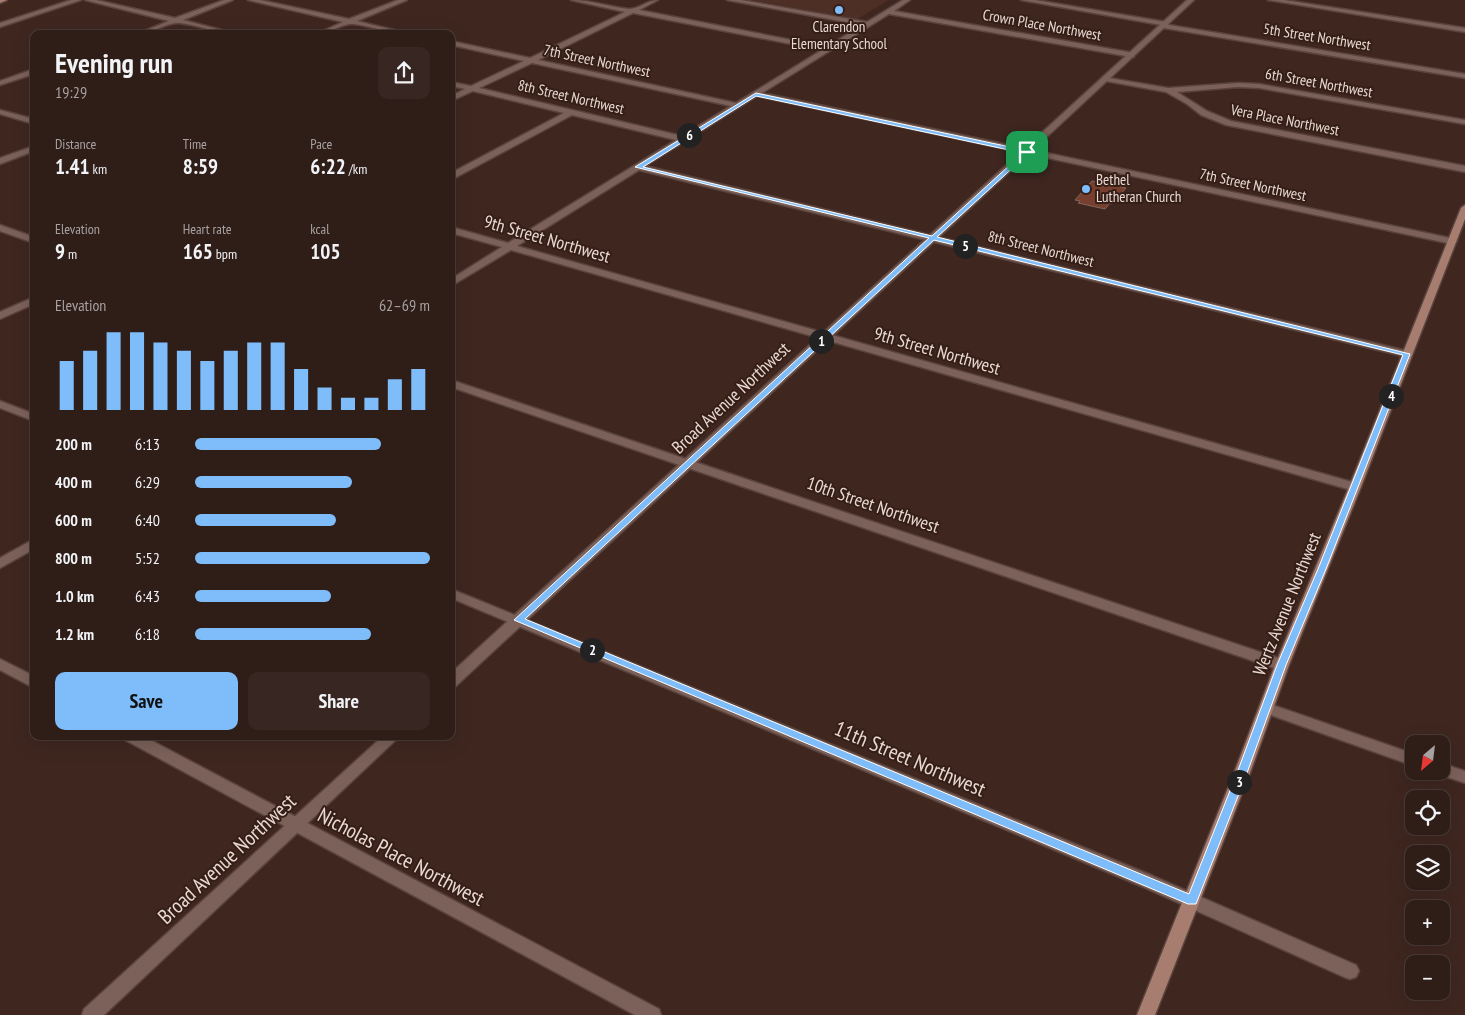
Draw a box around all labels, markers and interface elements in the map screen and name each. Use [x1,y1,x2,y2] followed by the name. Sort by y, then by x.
[833,4,845,16] marker: Clarendon Elementary School
[981,5,1103,44] street label: Crown Place Northwest
[791,17,888,53] place label: Clarendon Elementary School
[1262,19,1372,54] street label: 5th Street Northwest
[542,40,652,81] street label: 7th Street Northwest
[55,44,173,81] text: Evening run
[378,47,430,99] button: share
[1264,64,1374,101] street label: 6th Street Northwest
[516,75,626,118] street label: 8th Street Northwest
[55,82,87,102] text: 19:29
[1228,99,1341,139] street label: Vera Place Northwest
[676,122,702,148] pin: 6
[686,126,693,144] text: 6
[1006,131,1048,173] pin
[55,135,96,153] text: Distance
[183,135,207,153] text: Time
[310,135,332,153] text: Pace
[1013,138,1041,166] icon: arrive
[55,153,90,180] text: 1.41
[183,153,218,180] text: 8:59
[310,153,346,180] text: 6:22
[90,160,107,178] text: km
[346,160,367,178] text: /km
[1198,164,1308,205] street label: 7th Street Northwest
[1096,170,1181,206] place label: Bethel Lutheran Church
[1080,183,1092,195] marker: Bethel Lutheran Church
[481,209,613,268] street label: 9th Street Northwest
[55,220,100,238] text: Elevation
[183,220,232,238] text: Heart rate
[310,220,329,238] text: kcal
[986,226,1096,271] street label: 8th Street Northwest
[952,234,978,258] pin: 5
[962,237,969,255] text: 5
[55,238,65,265] text: 9
[183,238,213,265] text: 165
[310,238,340,265] text: 105
[65,245,77,263] text: m
[213,245,237,263] text: bpm
[55,295,106,315] text: Elevation
[379,295,430,315] text: 62–69 m
[871,321,1003,380] street label: 9th Street Northwest
[808,328,834,354] pin: 1
[818,332,825,350] text: 1
[667,337,795,458] street label: Broad Avenue Northwest
[1378,384,1404,408] pin: 4
[1388,387,1395,405] text: 4
[55,434,92,454] text: 200 m
[135,434,160,454] text: 6:13
[804,471,942,538] street label: 10th Street Northwest
[55,472,92,492] text: 400 m
[135,472,160,492] text: 6:29
[55,510,92,530] text: 600 m
[135,510,160,530] text: 6:40
[1247,529,1326,679] street label: Wertz Avenue Northwest
[55,548,92,568] text: 800 m
[135,548,160,568] text: 5:52
[55,586,94,606] text: 1.0 km
[135,586,160,606] text: 6:43
[55,624,94,644] text: 1.2 km
[135,624,160,644] text: 6:18
[580,638,604,662] pin: 2
[589,641,596,659] text: 2
[55,672,238,730] button: Save
[248,672,430,730] button: Share
[831,715,990,803] street label: 11th Street Northwest
[1405,735,1450,780] north arrow
[1405,735,1450,1000] map controls
[1226,770,1252,794] pin: 3
[1236,773,1243,791] text: 3
[152,788,302,930] street label: Broad Avenue Northwest
[1405,790,1450,835] button: locate
[313,801,489,912] street label: Nicholas Place Northwest
[1405,845,1450,890] button: layers
[1405,900,1450,945] button: +
[1405,955,1450,1000] button: −

